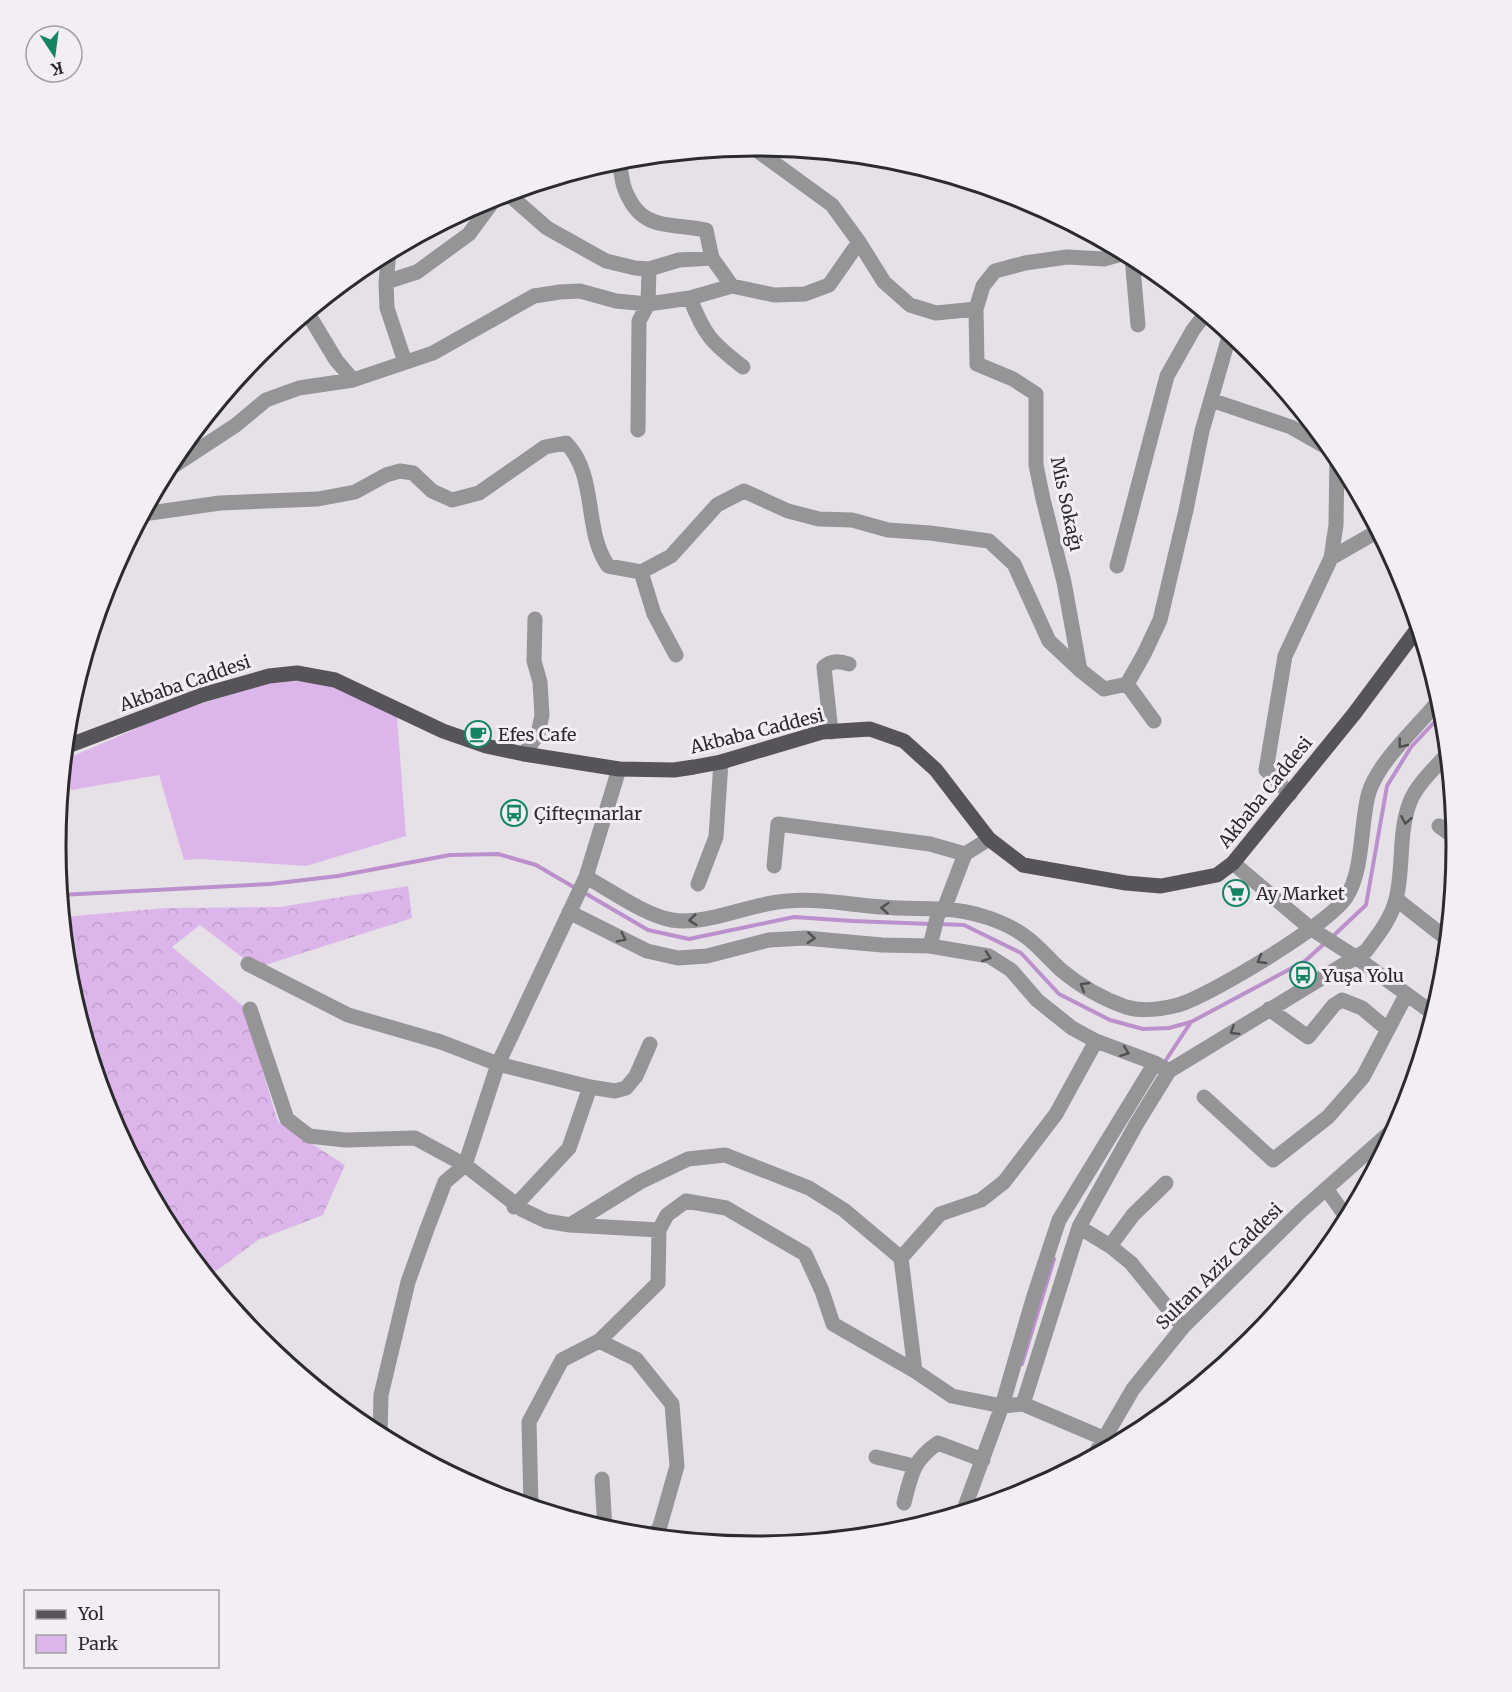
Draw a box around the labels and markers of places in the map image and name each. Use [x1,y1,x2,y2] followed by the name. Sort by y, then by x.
[463,719,493,749] cafe icon: Efes Cafe
[498,723,576,746] place label: Efes Cafe
[499,798,529,828] bus stop icon: Çifteçınarlar
[534,802,642,825] place label: Çifteçınarlar
[1221,878,1251,908] supermarket icon: Ay Market
[1255,882,1345,905] place label: Ay Market
[1288,960,1318,990] bus stop icon: Yuşa Yolu
[1321,964,1404,987] place label: Yuşa Yolu

